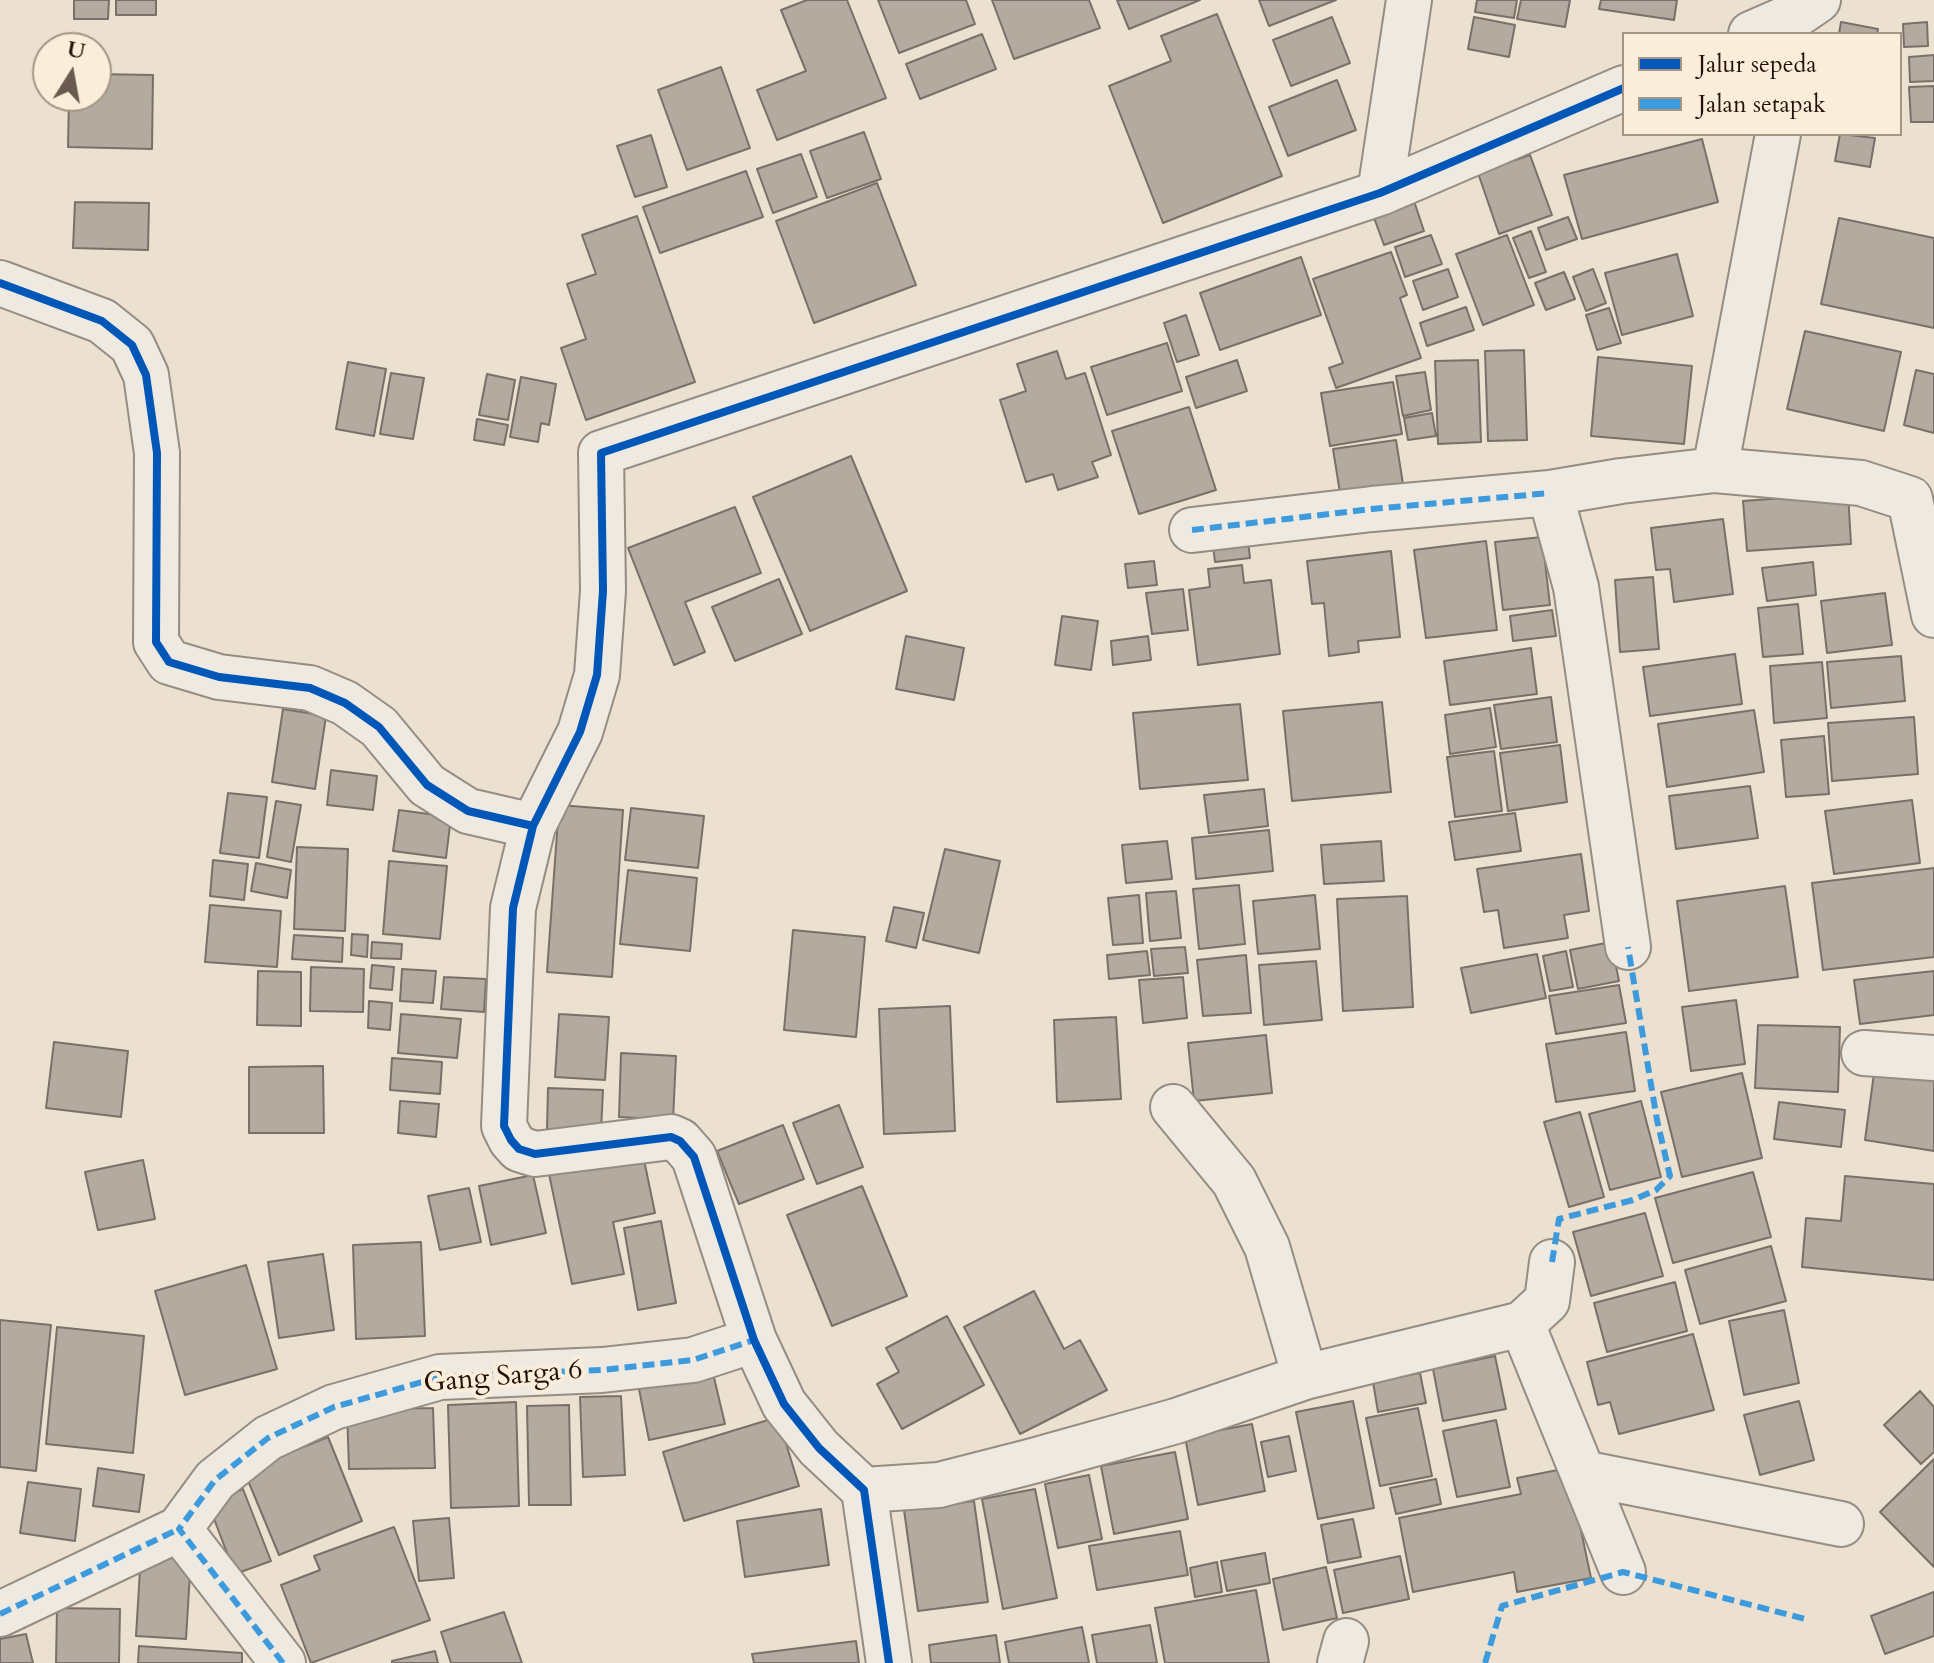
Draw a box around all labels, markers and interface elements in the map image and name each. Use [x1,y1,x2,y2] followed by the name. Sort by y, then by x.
[32,32,112,112] north arrow
[1622,32,1902,136] legend
[65,34,88,67] text: U
[1698,48,1817,81] text: Jalur sepeda
[1698,88,1826,121] text: Jalan setapak
[422,1354,584,1402] street label: Gang Sarga 6

